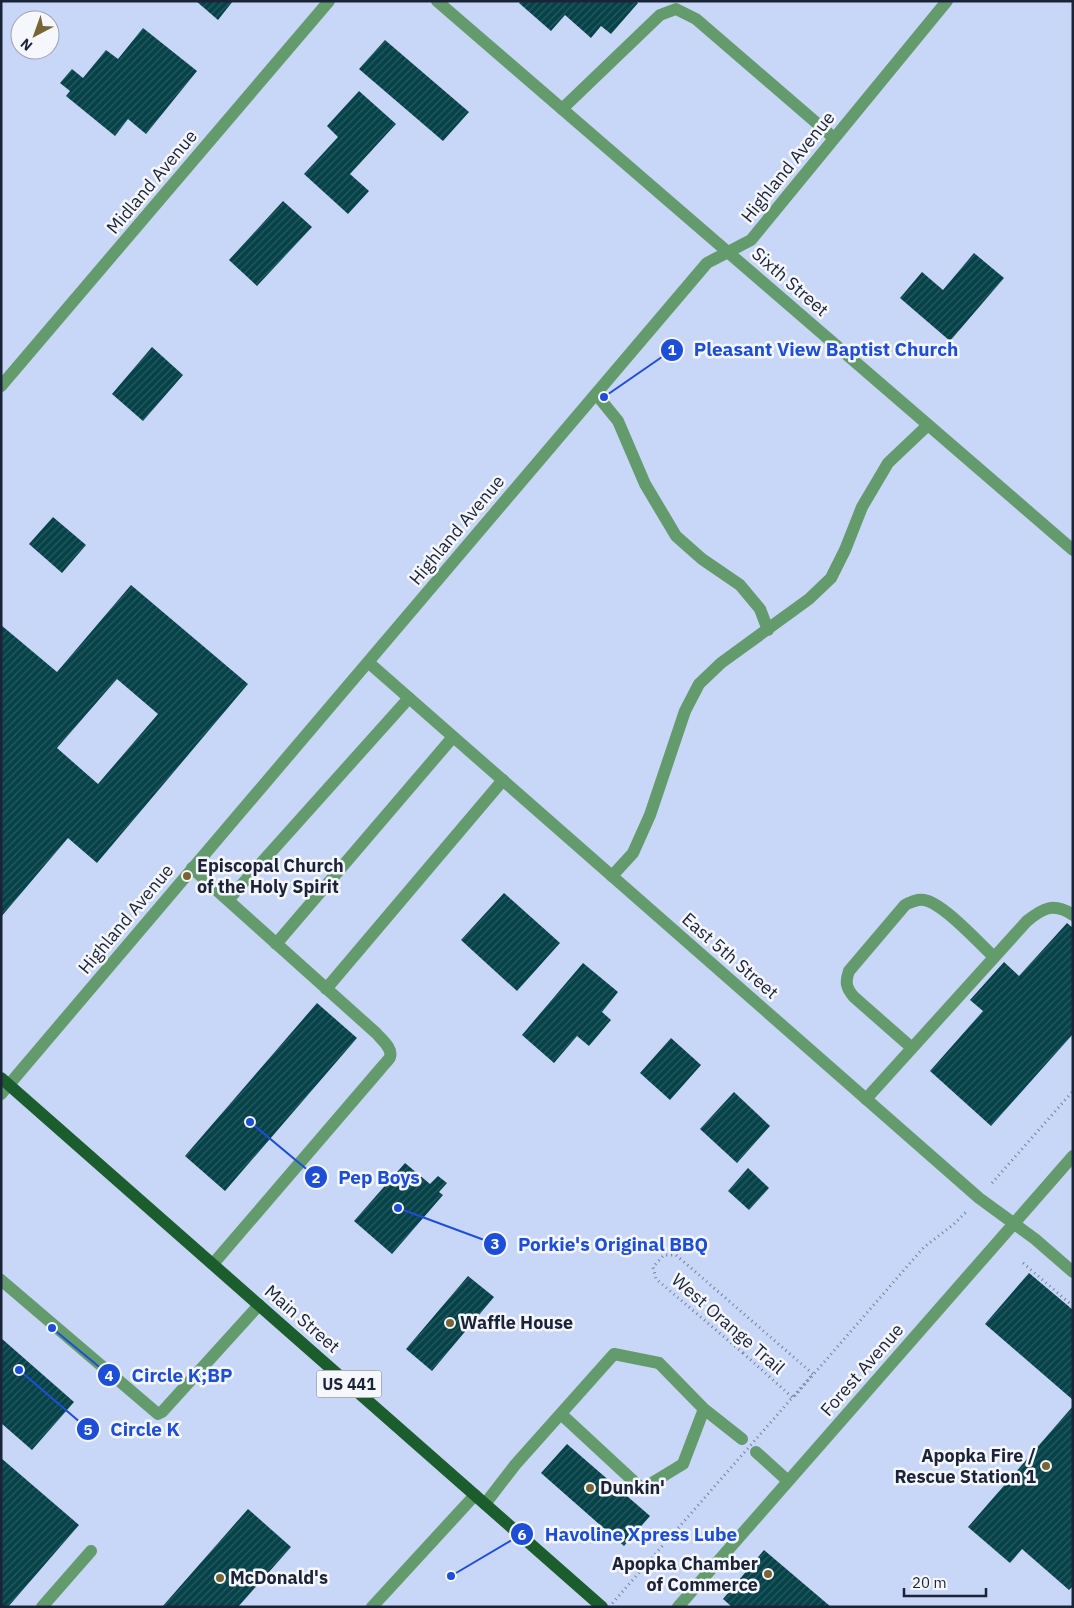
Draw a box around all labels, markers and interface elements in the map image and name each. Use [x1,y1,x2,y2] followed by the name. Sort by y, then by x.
[10,10,60,60] north arrow
[17,35,36,55] text: N
[736,106,840,227] street label: Highland Avenue
[101,125,202,239] street label: Midland Avenue
[747,242,833,321] street label: Sixth Street
[659,333,969,367] callout: Pleasant View Baptist Church
[694,337,958,361] text: Pleasant View Baptist Church
[667,340,677,359] text: 1
[404,470,509,589] street label: Highland Avenue
[197,854,344,898] place label: Episcopal Church of the Holy Spirit
[73,859,178,978] street label: Highland Avenue
[181,870,193,882] marker: Episcopal Church of the Holy Spirit
[677,907,783,1004] street label: East 5th Street
[303,1160,430,1194] callout: Pep Boys
[338,1165,420,1189] text: Pep Boys
[311,1168,321,1187] text: 2
[483,1227,718,1261] callout: Porkie's Original BBQ
[518,1232,708,1256] text: Porkie's Original BBQ
[490,1234,500,1253] text: 3
[667,1268,790,1379] street label: West Orange Trail
[260,1280,345,1358] street label: Main Street
[460,1311,573,1334] place label: Waffle House
[444,1317,456,1329] marker: Waffle House
[815,1318,908,1421] street label: Forest Avenue
[96,1358,242,1392] callout: Circle K;BP
[132,1363,232,1387] text: Circle K;BP
[104,1366,114,1385] text: 4
[316,1370,382,1398] road number: US 441
[75,1412,190,1446] callout: Circle K
[110,1417,180,1441] text: Circle K
[83,1420,93,1439] text: 5
[894,1444,1036,1488] place label: Apopka Fire / Rescue Station 1
[1040,1460,1052,1472] marker: Apopka Fire / Rescue Station 1
[600,1476,665,1499] place label: Dunkin'
[584,1482,596,1494] marker: Dunkin'
[509,1517,747,1551] callout: Havoline Xpress Lube
[545,1522,737,1546] text: Havoline Xpress Lube
[517,1525,527,1544] text: 6
[612,1552,758,1596] place label: Apopka Chamber of Commerce
[230,1566,328,1589] place label: McDonald's
[904,1566,986,1598] scale bar
[762,1568,774,1580] marker: Apopka Chamber of Commerce
[214,1572,226,1584] marker: McDonald's
[912,1573,947,1592] text: 20 m

